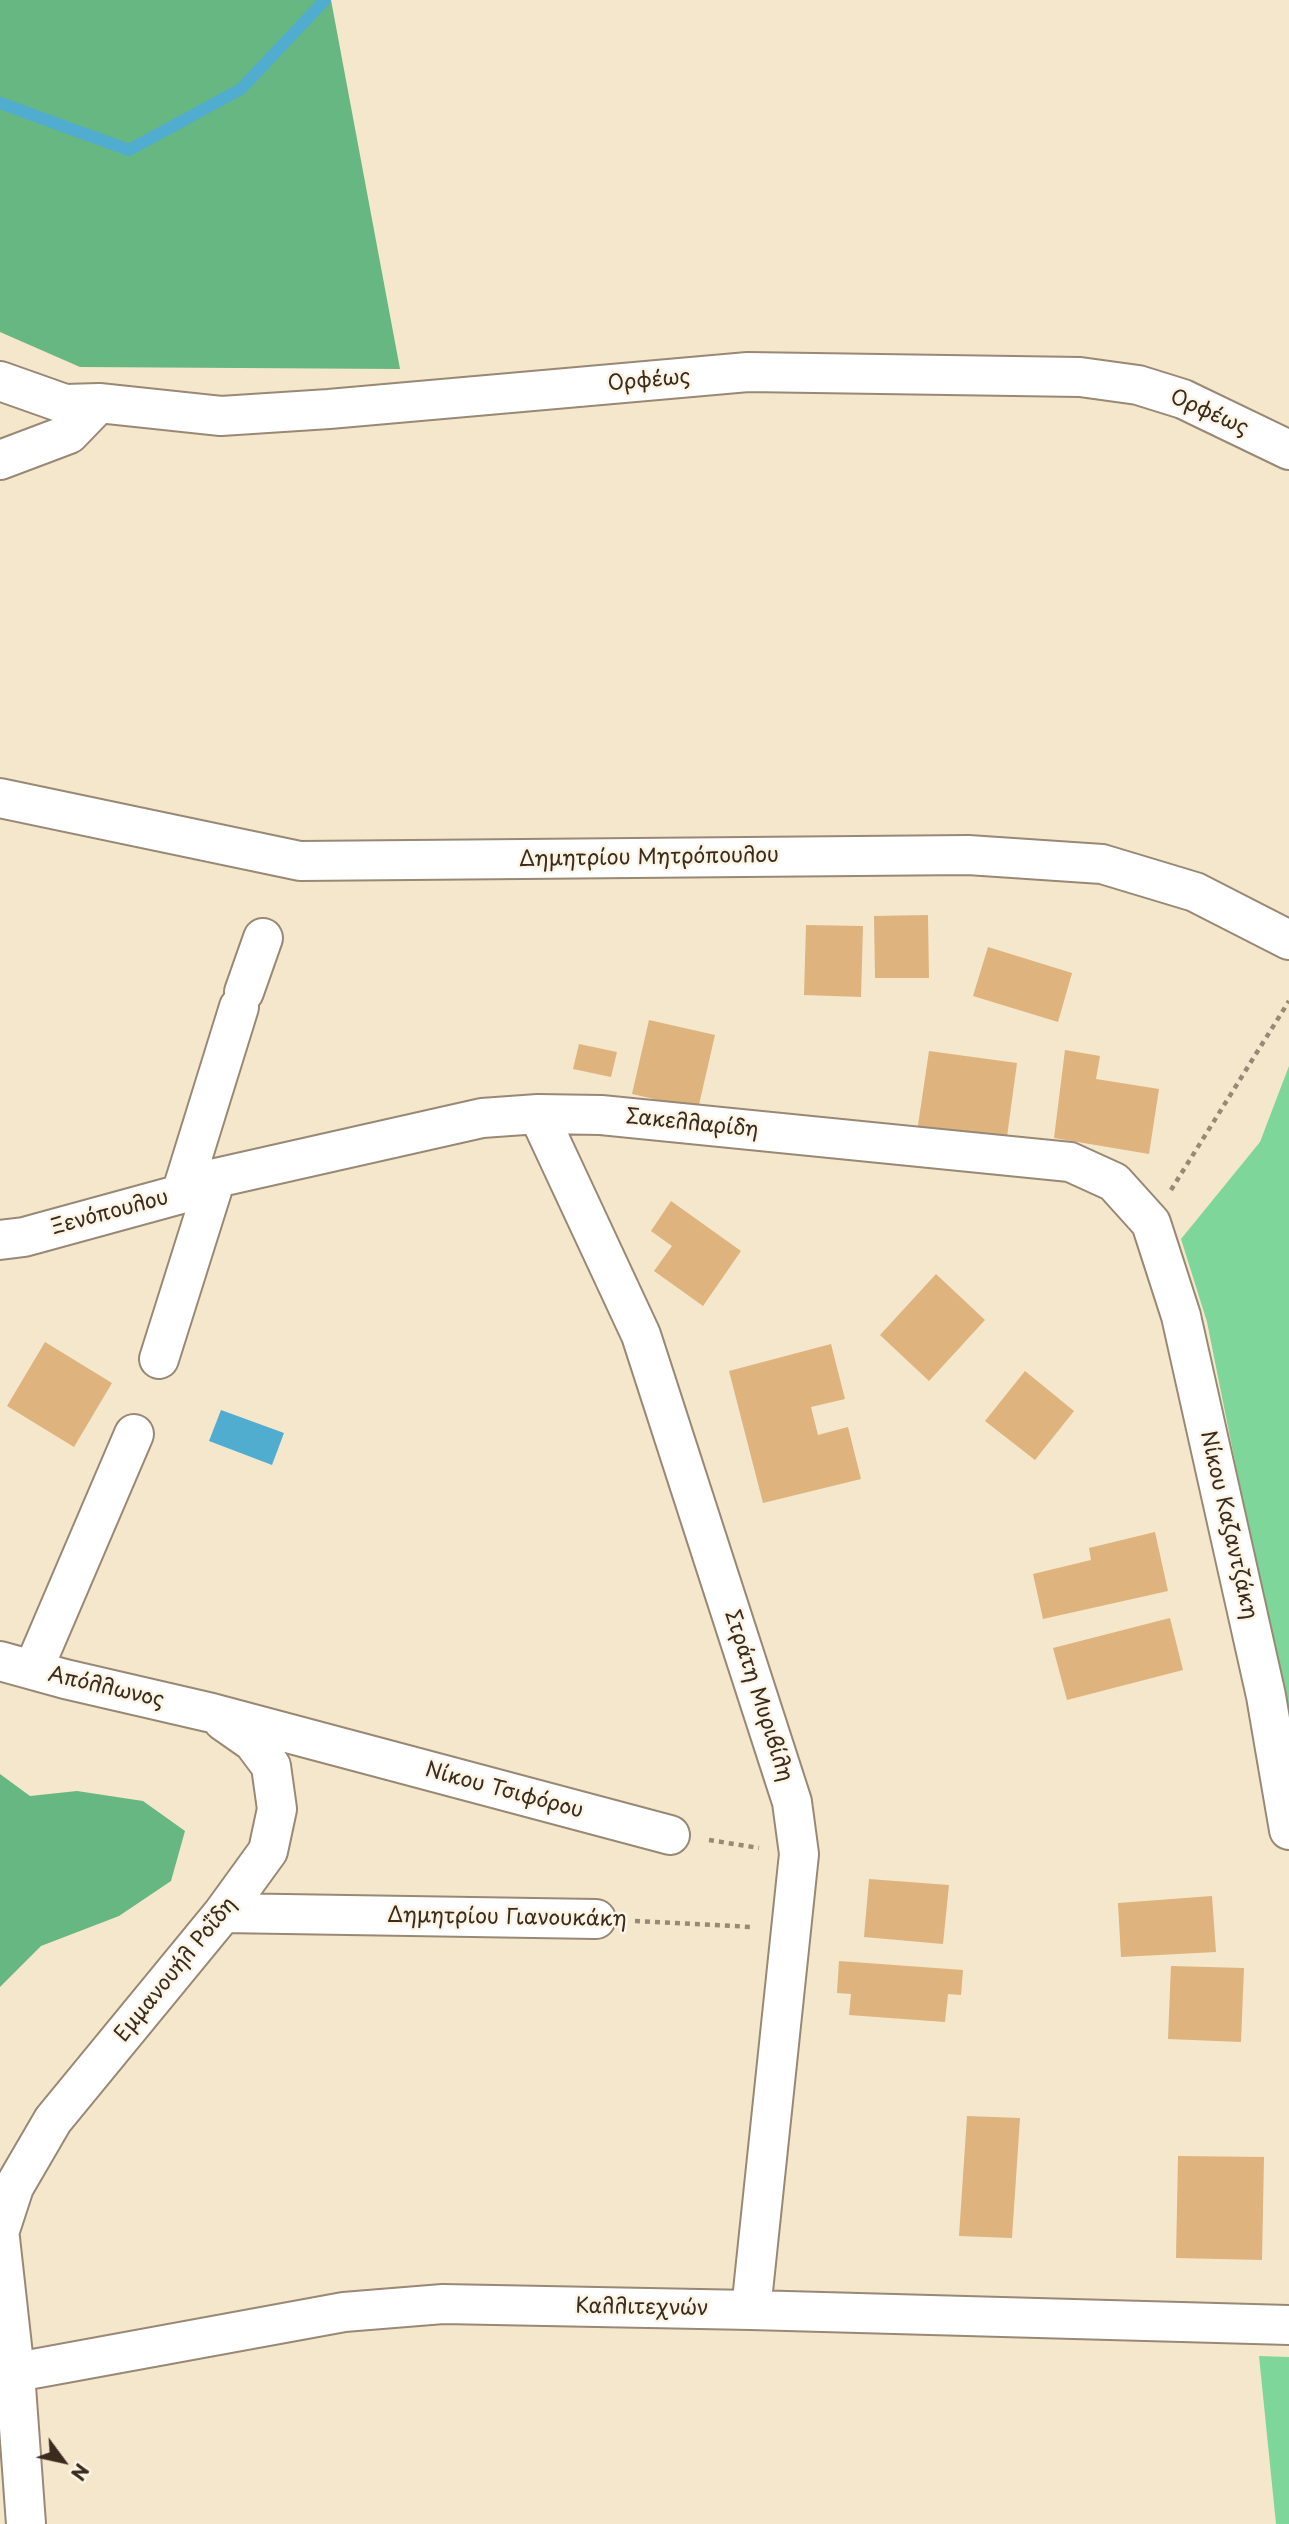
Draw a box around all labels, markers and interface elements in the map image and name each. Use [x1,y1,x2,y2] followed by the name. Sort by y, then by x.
[607,365,691,397] street label: Ορφέως
[1166,385,1252,441] street label: Ορφέως
[519,843,779,873] street label: Δημητρίου Μητρόπουλου
[624,1105,760,1143] street label: Σακελλαρίδη
[49,1185,171,1241] street label: Ξενόπουλου
[1194,1428,1262,1622] street label: Νίκου Καζαντζάκη
[718,1607,798,1785] street label: Στράτη Μυριβίλη
[46,1662,166,1714] street label: Απόλλωνος
[422,1758,586,1824] street label: Νίκου Τσιφόρου
[110,1893,242,2047] street label: Εμμανουήλ Ροΐδη
[387,1903,627,1933] street label: Δημητρίου Γιανουκάκη
[575,2294,709,2322] street label: Καλλιτεχνών
[28,2426,98,2496] north arrow
[65,2458,96,2486] text: N

